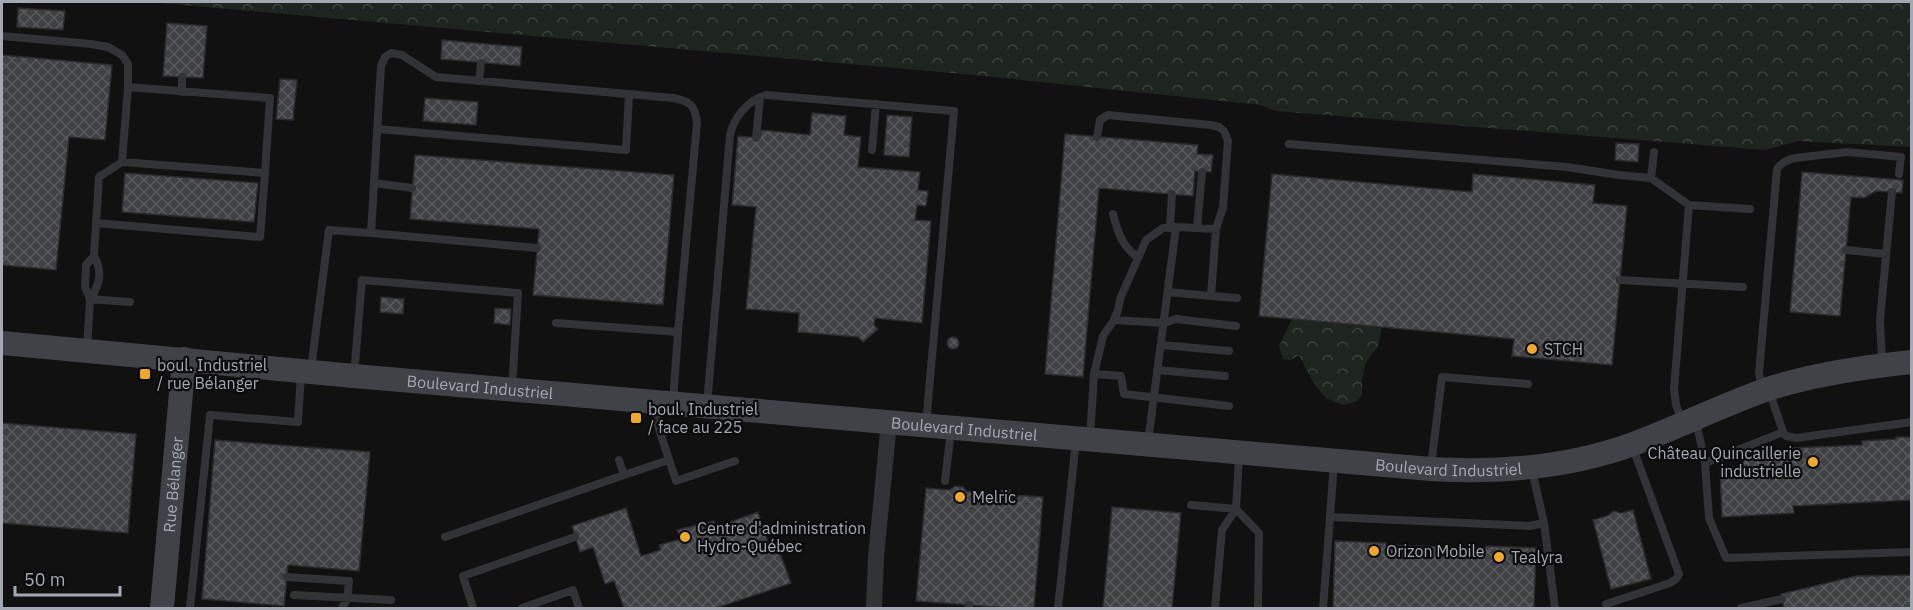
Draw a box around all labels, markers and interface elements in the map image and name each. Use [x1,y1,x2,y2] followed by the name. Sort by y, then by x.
[1544,339,1583,359] place label: STCH
[1525,342,1539,356] marker: STCH
[157,355,267,393] place label: boul. Industriel / rue Bélanger
[138,367,152,381] marker: boul. Industriel / rue Bélanger
[406,371,554,403] street label: Boulevard Industriel
[648,399,758,437] place label: boul. Industriel / face au 225
[629,411,643,425] marker: boul. Industriel / face au 225
[890,412,1038,445] street label: Boulevard Industriel
[159,436,187,533] street label: Rue Bélanger
[1648,443,1801,481] place label: Château Quincaillerie industrielle
[1374,454,1523,480] street label: Boulevard Industriel
[1806,455,1820,469] marker: Château Quincaillerie industrielle
[972,487,1016,507] place label: Melric
[953,490,967,504] marker: Melric
[697,518,866,556] place label: Centre d'administration Hydro-Québec
[678,530,692,544] marker: Centre d'administration Hydro-Québec
[1386,541,1485,561] place label: Orizon Mobile
[1367,544,1381,558] marker: Orizon Mobile
[1511,547,1563,567] place label: Tealyra
[1492,550,1506,564] marker: Tealyra
[15,559,120,597] scale bar
[24,568,66,591] text: 50 m

